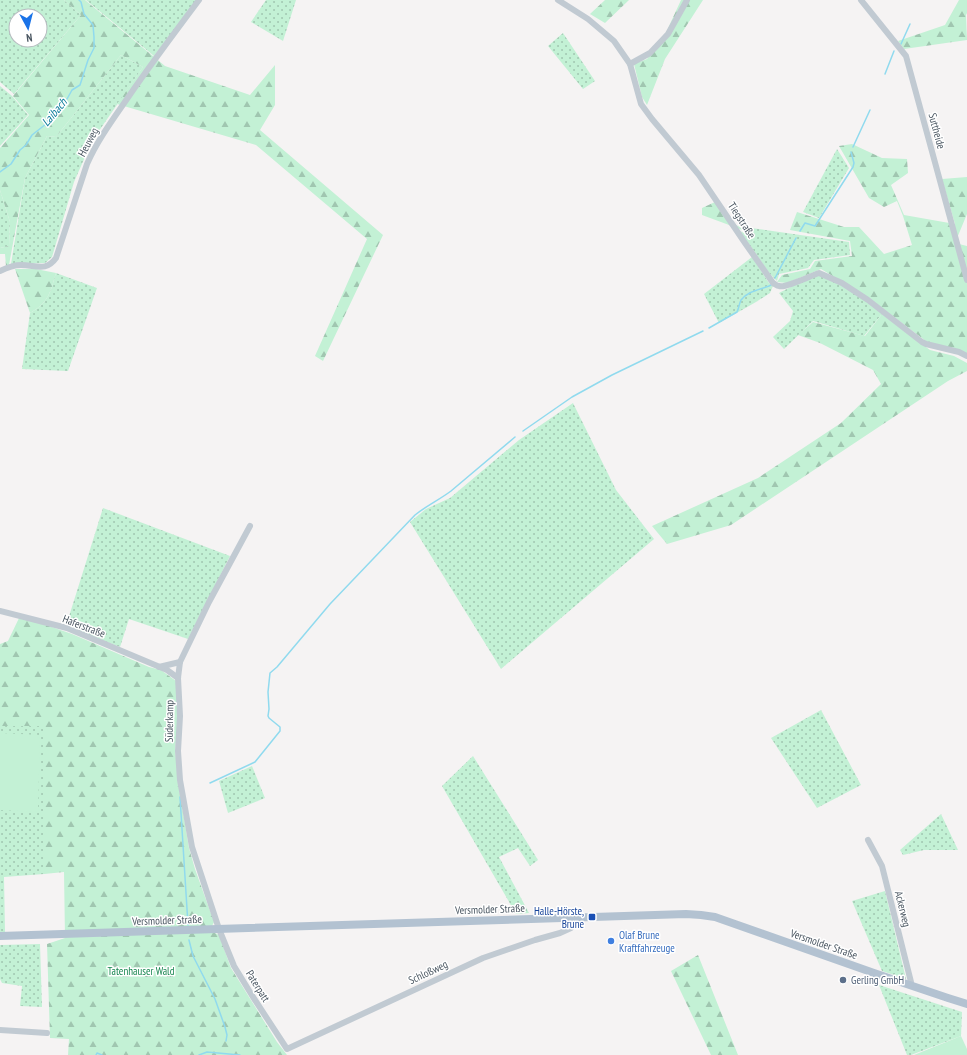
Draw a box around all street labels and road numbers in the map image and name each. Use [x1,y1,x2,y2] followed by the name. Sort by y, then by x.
[926,112,949,151] street label: Suttheide
[75,125,102,159] street label: Heuweg
[725,199,759,241] street label: Tiegstraße
[61,611,108,641] street label: Haferstraße
[162,699,176,742] street label: Süderkamp
[892,890,914,929] street label: Ackerweg
[454,901,526,917] street label: Versmolder Straße
[131,912,203,928] street label: Versmolder Straße
[788,926,860,962] street label: Versmolder Straße
[406,957,450,987] street label: Schloßweg
[243,968,273,1004] street label: Paterpatt

